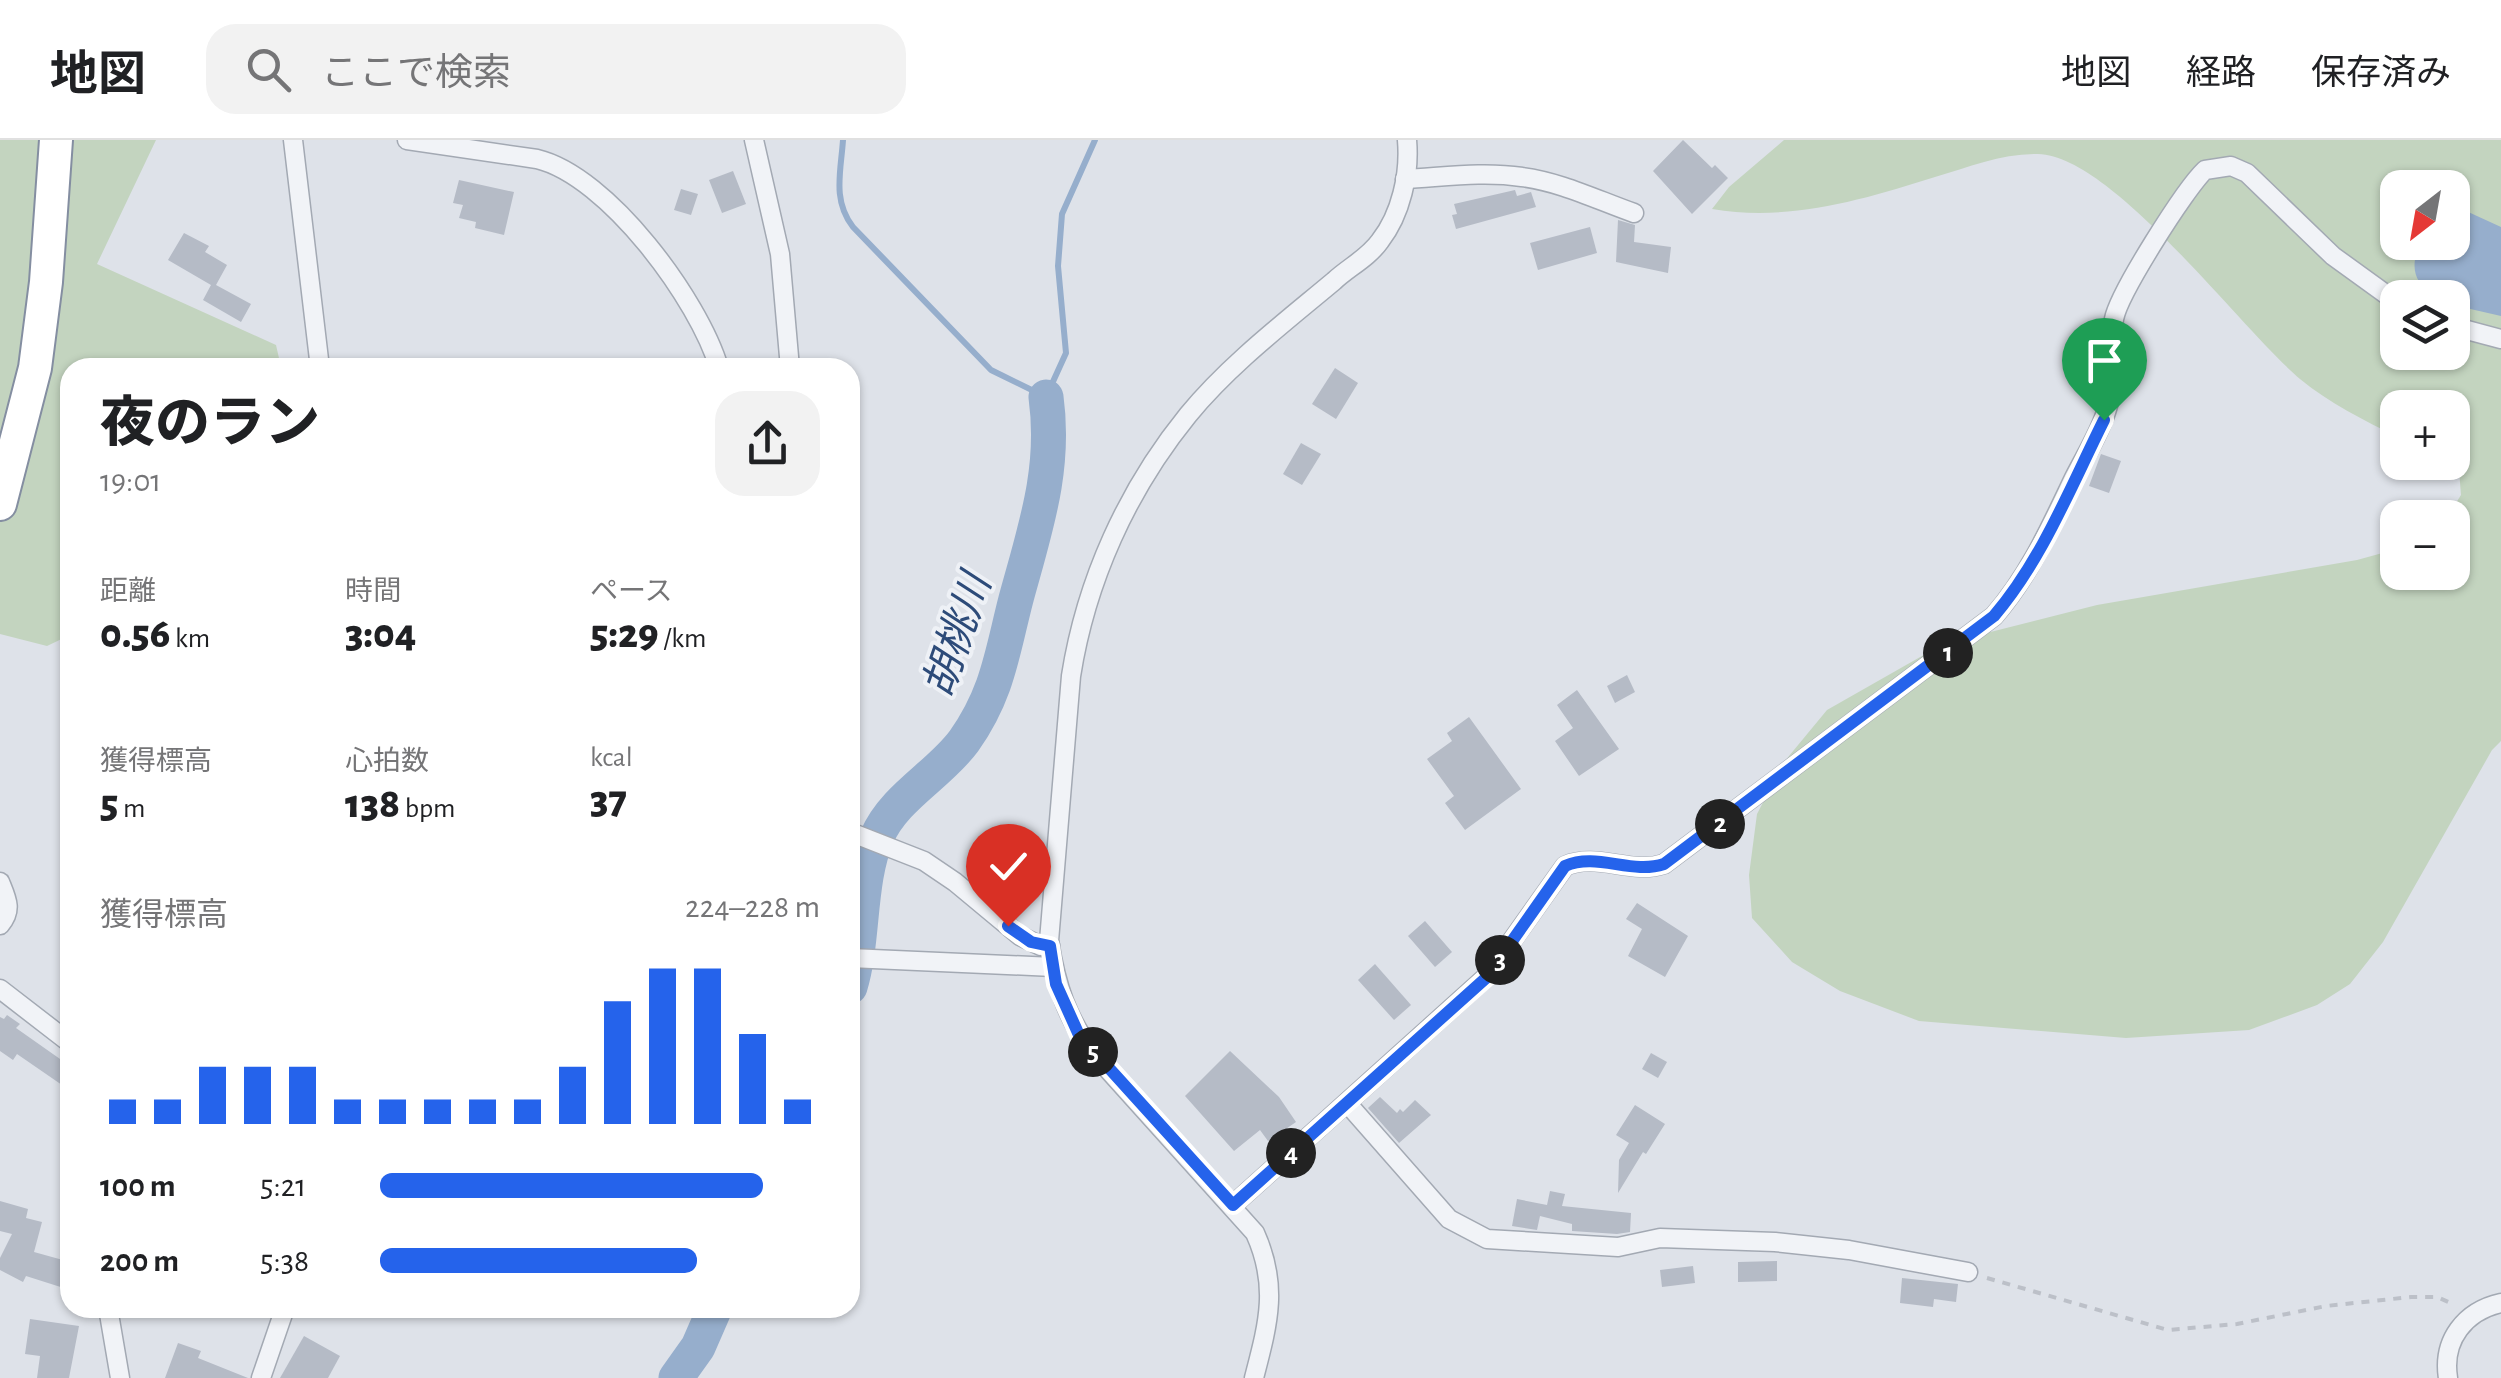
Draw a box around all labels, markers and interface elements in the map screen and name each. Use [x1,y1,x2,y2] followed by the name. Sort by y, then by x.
[206,24,906,114] search box
[241,42,296,97] icon: search
[50,52,146,100] text: 地図
[321,55,511,93] text: ここで検索
[2061,56,2131,91] text: 地図
[2186,56,2256,91] text: 経路
[2311,56,2451,91] text: 保存済み
[2380,170,2470,260] north arrow
[2380,170,2470,590] map controls
[2380,280,2470,370] button: layers
[2062,318,2147,421] pin
[2077,333,2132,388] icon: arrive
[2380,390,2470,480] button: +
[715,391,820,496] button: share
[100,397,320,452] text: 夜のラン
[100,465,161,497] text: 19:01
[2380,500,2470,590] button: −
[916,565,1000,702] water label: 胡桃川
[100,578,156,606] text: 距離
[345,578,401,606] text: 時間
[590,578,673,606] text: ペース
[100,613,170,655] text: 0.56
[345,613,416,655] text: 3:04
[590,613,659,655] text: 5:29
[170,625,210,653] text: km
[659,625,706,653] text: /km
[1923,628,1973,678] pin: 1
[1943,639,1953,667] text: 1
[590,744,633,772] text: kcal
[100,748,212,776] text: 獲得標高
[345,748,429,776] text: 心拍数
[590,779,627,821] text: 37
[100,783,118,825] text: 5
[345,783,400,825] text: 138
[118,795,145,823] text: m
[400,795,455,823] text: bpm
[1695,799,1745,849] pin: 2
[1713,810,1727,838] text: 2
[966,824,1051,927] pin
[981,839,1036,894] icon: check
[685,891,820,923] text: 224–228 m
[100,899,228,931] text: 獲得標高
[1475,935,1525,985] pin: 3
[1494,946,1506,974] text: 3
[1068,1027,1118,1077] pin: 5
[1087,1038,1099,1066] text: 5
[1266,1128,1316,1178] pin: 4
[1284,1139,1298,1167] text: 4
[100,1170,176,1202] text: 100 m
[260,1170,306,1202] text: 5:21
[100,1245,179,1277] text: 200 m
[260,1245,309,1277] text: 5:38

